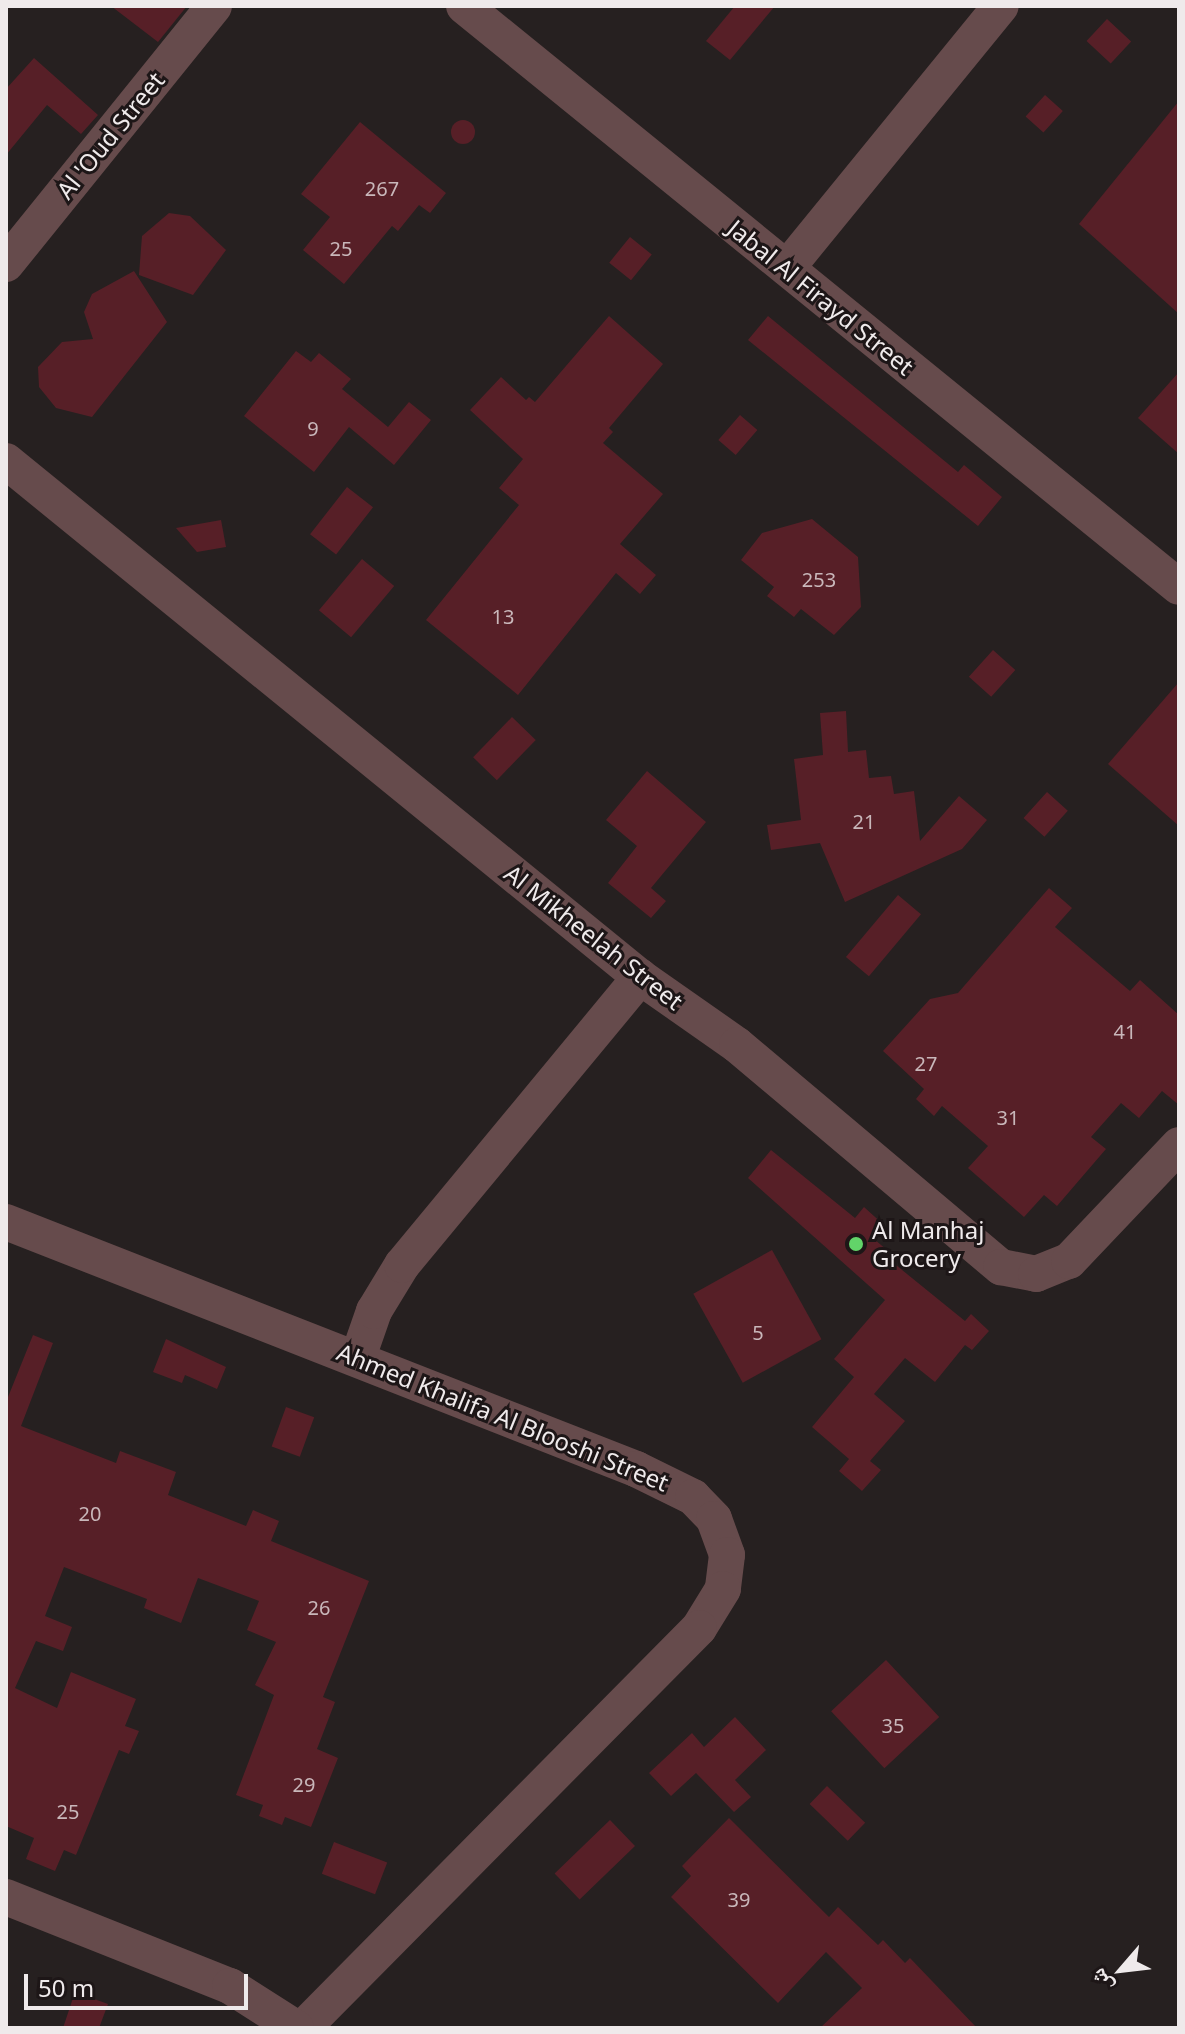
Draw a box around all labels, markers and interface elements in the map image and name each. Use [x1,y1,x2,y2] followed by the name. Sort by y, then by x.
[50,66,170,204] street label: Al 'Oud Street
[365,176,399,200] house number: 267
[722,213,920,381] street label: Jabal Al Firayd Street
[330,236,352,260] house number: 25
[307,416,319,440] house number: 9
[802,567,836,591] house number: 253
[492,604,514,628] house number: 13
[853,809,875,833] house number: 21
[499,858,689,1016] street label: Al Mikheelah Street
[1114,1019,1136,1043] house number: 41
[915,1051,937,1075] house number: 27
[997,1105,1019,1129] house number: 31
[872,1216,984,1272] place label: Al Manhaj Grocery
[847,1235,865,1253] marker: Al Manhaj Grocery
[752,1320,764,1344] house number: 5
[333,1337,673,1497] street label: Ahmed Khalifa Al Blooshi Street
[79,1501,101,1525] house number: 20
[308,1595,330,1619] house number: 26
[882,1713,904,1737] house number: 35
[293,1772,315,1796] house number: 29
[57,1799,79,1823] house number: 25
[728,1887,750,1911] house number: 39
[1081,1930,1161,2010] north arrow
[28,1958,252,2008] scale bar
[1081,1964,1119,1999] text: ش
[38,1971,94,2004] text: 50 m

